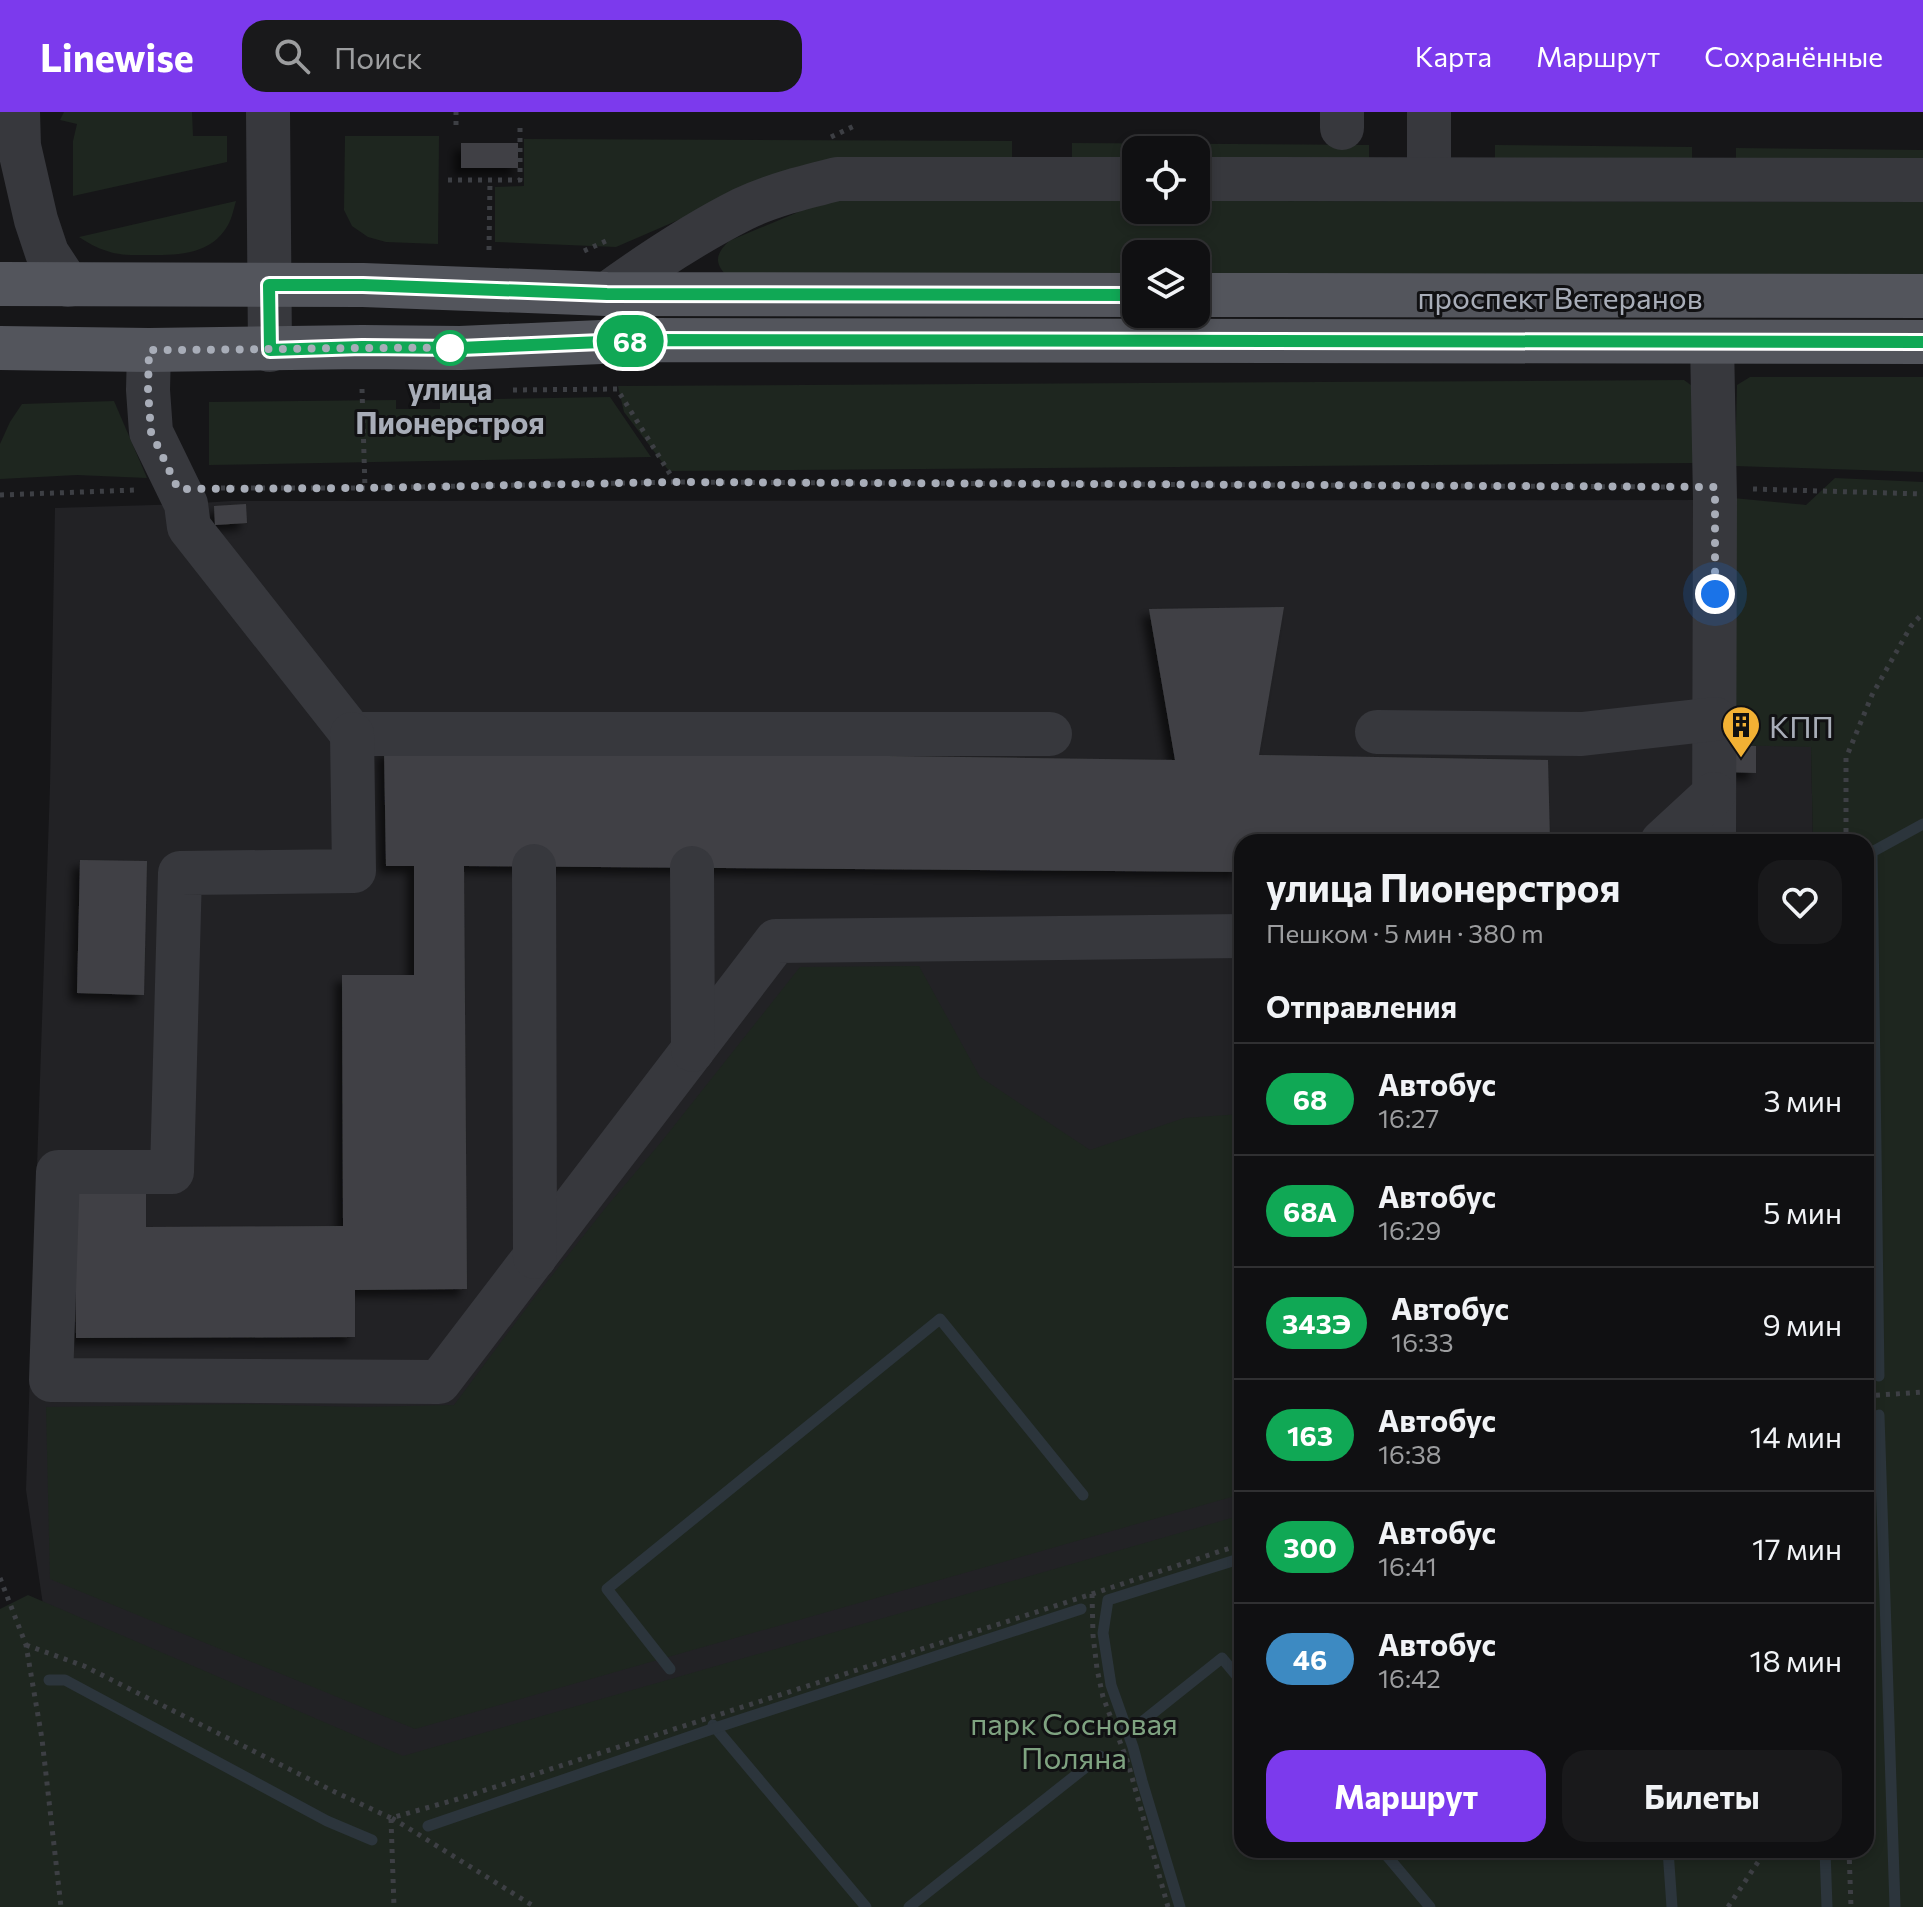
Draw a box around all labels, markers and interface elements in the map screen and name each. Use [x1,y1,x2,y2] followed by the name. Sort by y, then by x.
[242,20,802,92] search box
[40,33,194,80] text: Linewise
[270,34,314,78] icon: search
[334,38,422,75] text: Поиск
[1415,39,1492,73] text: Карта
[1536,39,1660,73] text: Маршрут
[1704,39,1883,73] text: Сохранённые
[1122,136,1210,328] map controls
[1122,136,1210,224] button: locate
[1122,240,1210,328] button: layers
[1417,278,1703,315] street label: проспект Ветеранов
[594,315,666,367] line badge: 68
[613,324,647,358] text: 68
[433,331,467,365] marker: улица Пионерстроя
[355,369,545,440] place label: улица Пионерстроя
[1695,574,1735,614] your location
[1720,704,1762,759] building icon: КПП
[1769,707,1834,744] place label: КПП
[1758,860,1842,944] button: heart
[1266,863,1620,910] text: улица Пионерстроя
[1266,917,1544,948] text: Пешком · 5 мин · 380 m
[1266,987,1457,1024] text: Отправления
[1378,1065,1496,1102] text: Автобус
[1763,1081,1842,1118] text: 3 мин
[1293,1082,1327,1116] text: 68
[1378,1102,1439,1133] text: 16:27
[1378,1177,1496,1214] text: Автобус
[1763,1193,1842,1230] text: 5 мин
[1283,1194,1337,1228] text: 68А
[1378,1214,1441,1245] text: 16:29
[1391,1289,1509,1326] text: Автобус
[1762,1305,1842,1342] text: 9 мин
[1282,1306,1351,1340] text: 343Э
[1391,1326,1454,1357] text: 16:33
[1378,1401,1496,1438] text: Автобус
[1750,1417,1842,1454] text: 14 мин
[1287,1418,1333,1452] text: 163
[1378,1438,1442,1469] text: 16:38
[1378,1513,1496,1550] text: Автобус
[1752,1529,1842,1566] text: 17 мин
[1283,1530,1337,1564] text: 300
[1378,1550,1437,1581] text: 16:41
[1378,1625,1496,1662] text: Автобус
[1750,1641,1842,1678] text: 18 мин
[1293,1642,1327,1676] text: 46
[1378,1662,1441,1693] text: 16:42
[970,1704,1178,1775] park label: парк Сосновая Поляна
[1266,1750,1546,1842] button: Маршрут
[1562,1750,1842,1842] button: Билеты

